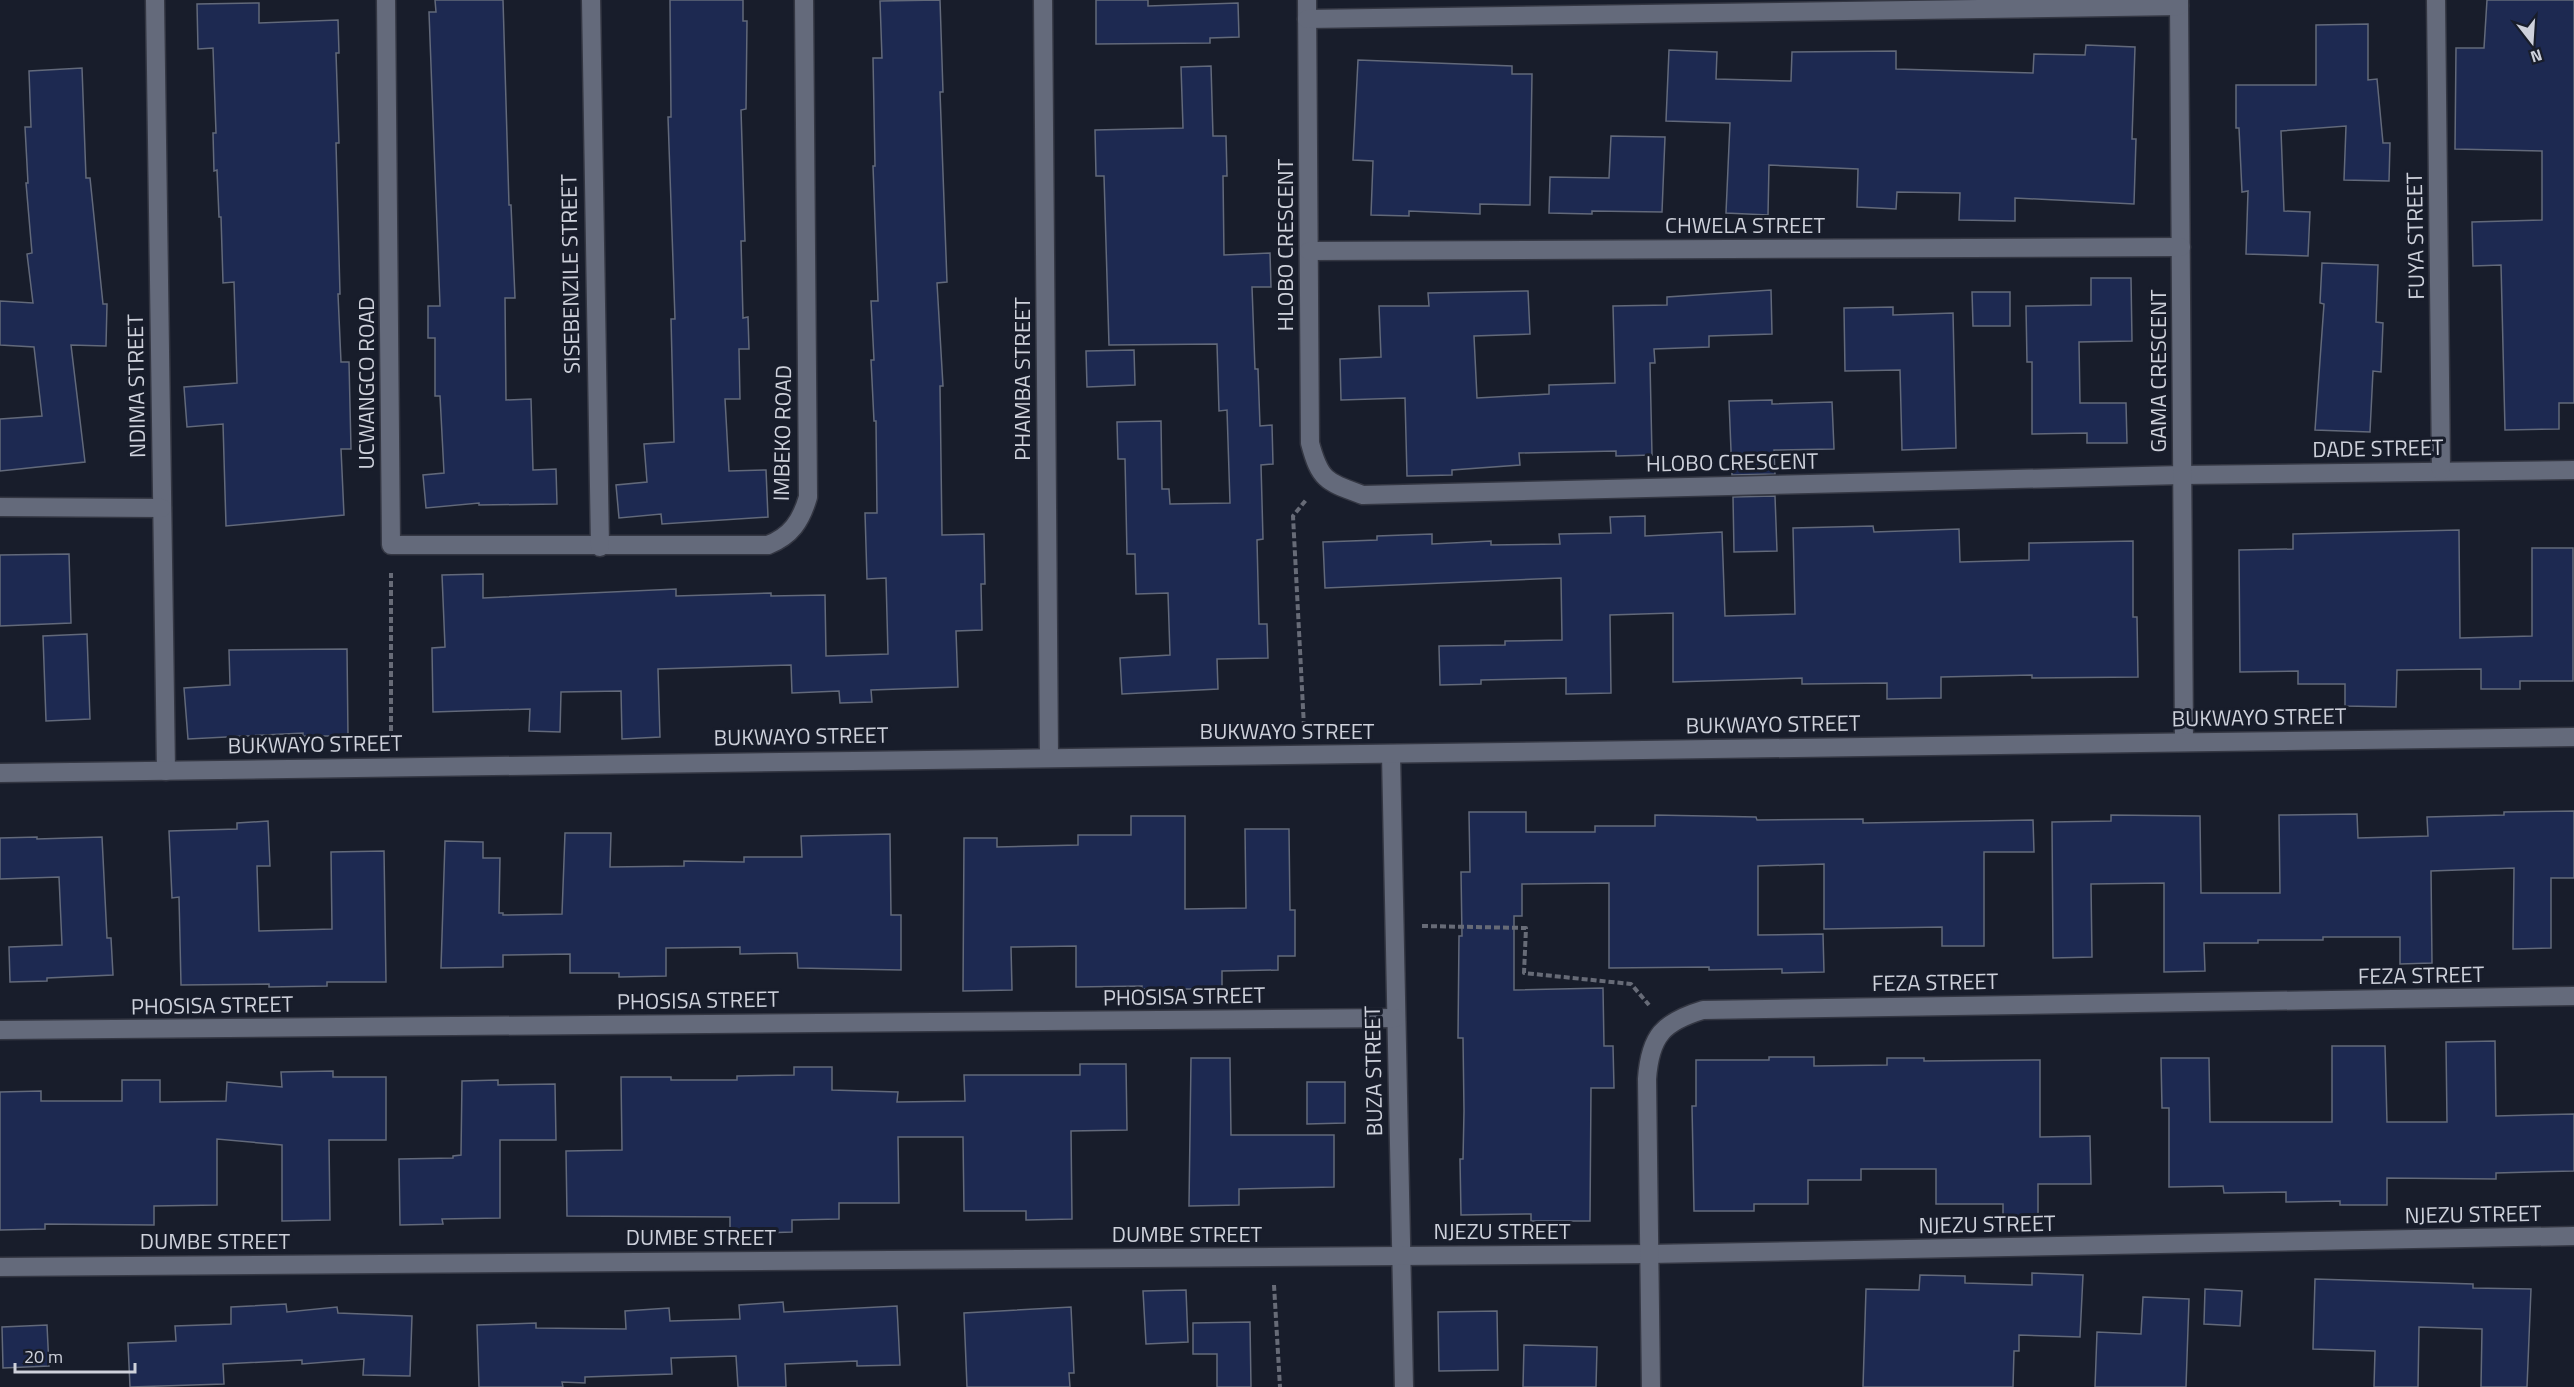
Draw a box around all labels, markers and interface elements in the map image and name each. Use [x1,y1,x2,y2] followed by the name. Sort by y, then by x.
[2502,12,2562,72] north arrow
[2528,43,2545,69] text: N
[1268,158,1302,331] street label: HLOBO CRESCENT
[2397,172,2433,300] street label: FUYA STREET
[551,173,589,374] street label: SISEBENZILE STREET
[1665,208,1825,242] street label: CHWELA STREET
[2141,289,2175,453] street label: GAMA CRESCENT
[349,297,383,469] street label: UCWANGCO ROAD
[1005,297,1039,461] street label: PHAMBA STREET
[118,313,154,458] street label: NDIMA STREET
[764,365,800,501] street label: IMBEKO ROAD
[2312,430,2444,466] street label: DADE STREET
[1645,443,1819,481] street label: HLOBO CRESCENT
[2171,698,2347,736] street label: BUKWAYO STREET
[1685,705,1861,743] street label: BUKWAYO STREET
[1200,714,1375,748] street label: BUKWAYO STREET
[713,717,889,755] street label: BUKWAYO STREET
[227,725,403,763] street label: BUKWAYO STREET
[2357,957,2485,993] street label: FEZA STREET
[1871,964,1999,1000] street label: FEZA STREET
[1103,978,1266,1014] street label: PHOSISA STREET
[617,982,780,1018] street label: PHOSISA STREET
[131,987,294,1023] street label: PHOSISA STREET
[1355,1005,1391,1136] street label: BUZA STREET
[2404,1196,2542,1232] street label: NJEZU STREET
[1918,1206,2056,1242] street label: NJEZU STREET
[1433,1214,1571,1248] street label: NJEZU STREET
[1112,1217,1263,1251] street label: DUMBE STREET
[626,1220,777,1254] street label: DUMBE STREET
[140,1224,291,1258] street label: DUMBE STREET
[15,1336,135,1374] scale bar
[24,1343,63,1370] text: 20 m

